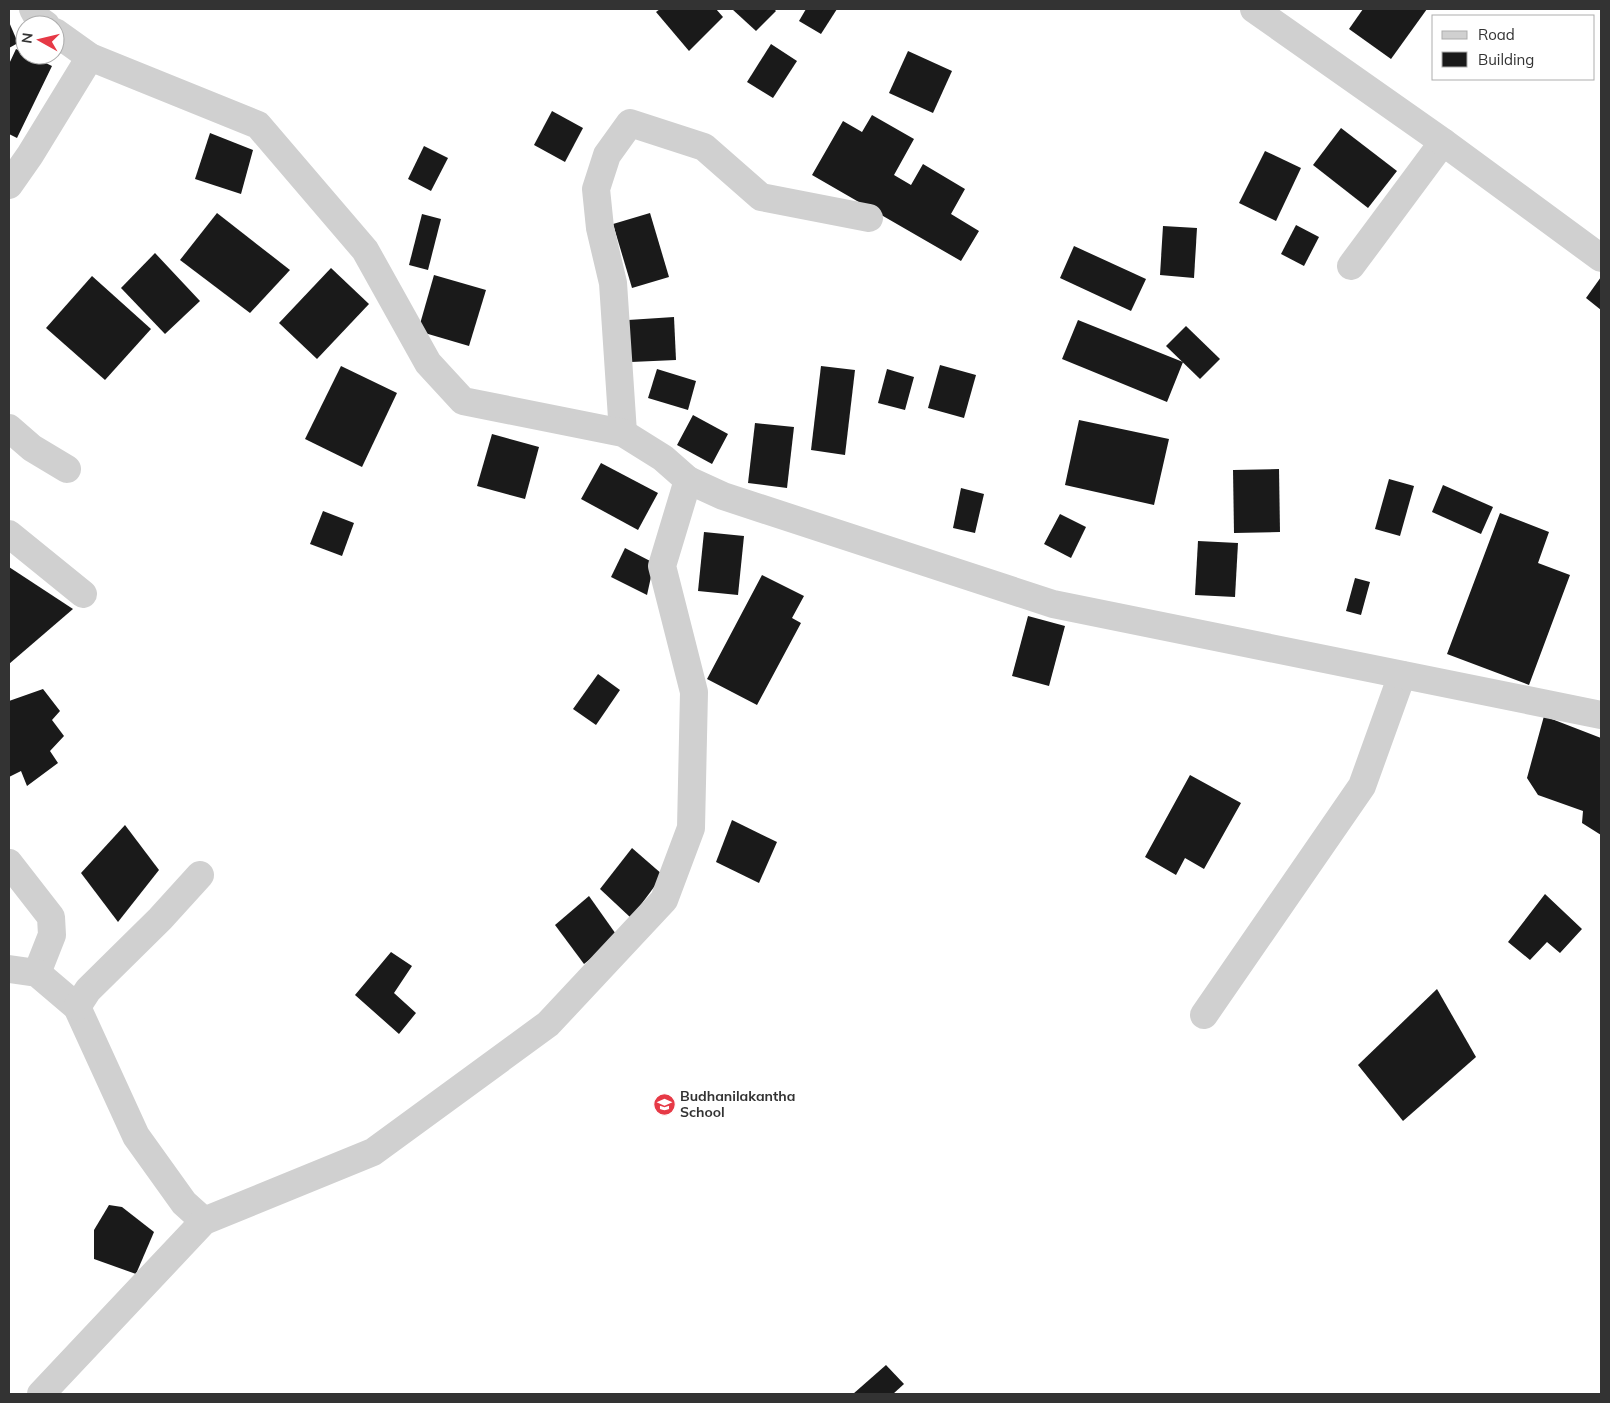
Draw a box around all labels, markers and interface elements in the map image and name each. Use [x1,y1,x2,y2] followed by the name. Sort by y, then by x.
[15,15,65,65] north arrow
[1432,15,1595,80] legend
[1478,25,1515,44] text: Road
[17,32,37,45] text: N
[1478,50,1534,69] text: Building
[680,1087,795,1121] place label: Budhanilakantha School
[652,1092,676,1116] school or university icon: Budhanilakantha School

